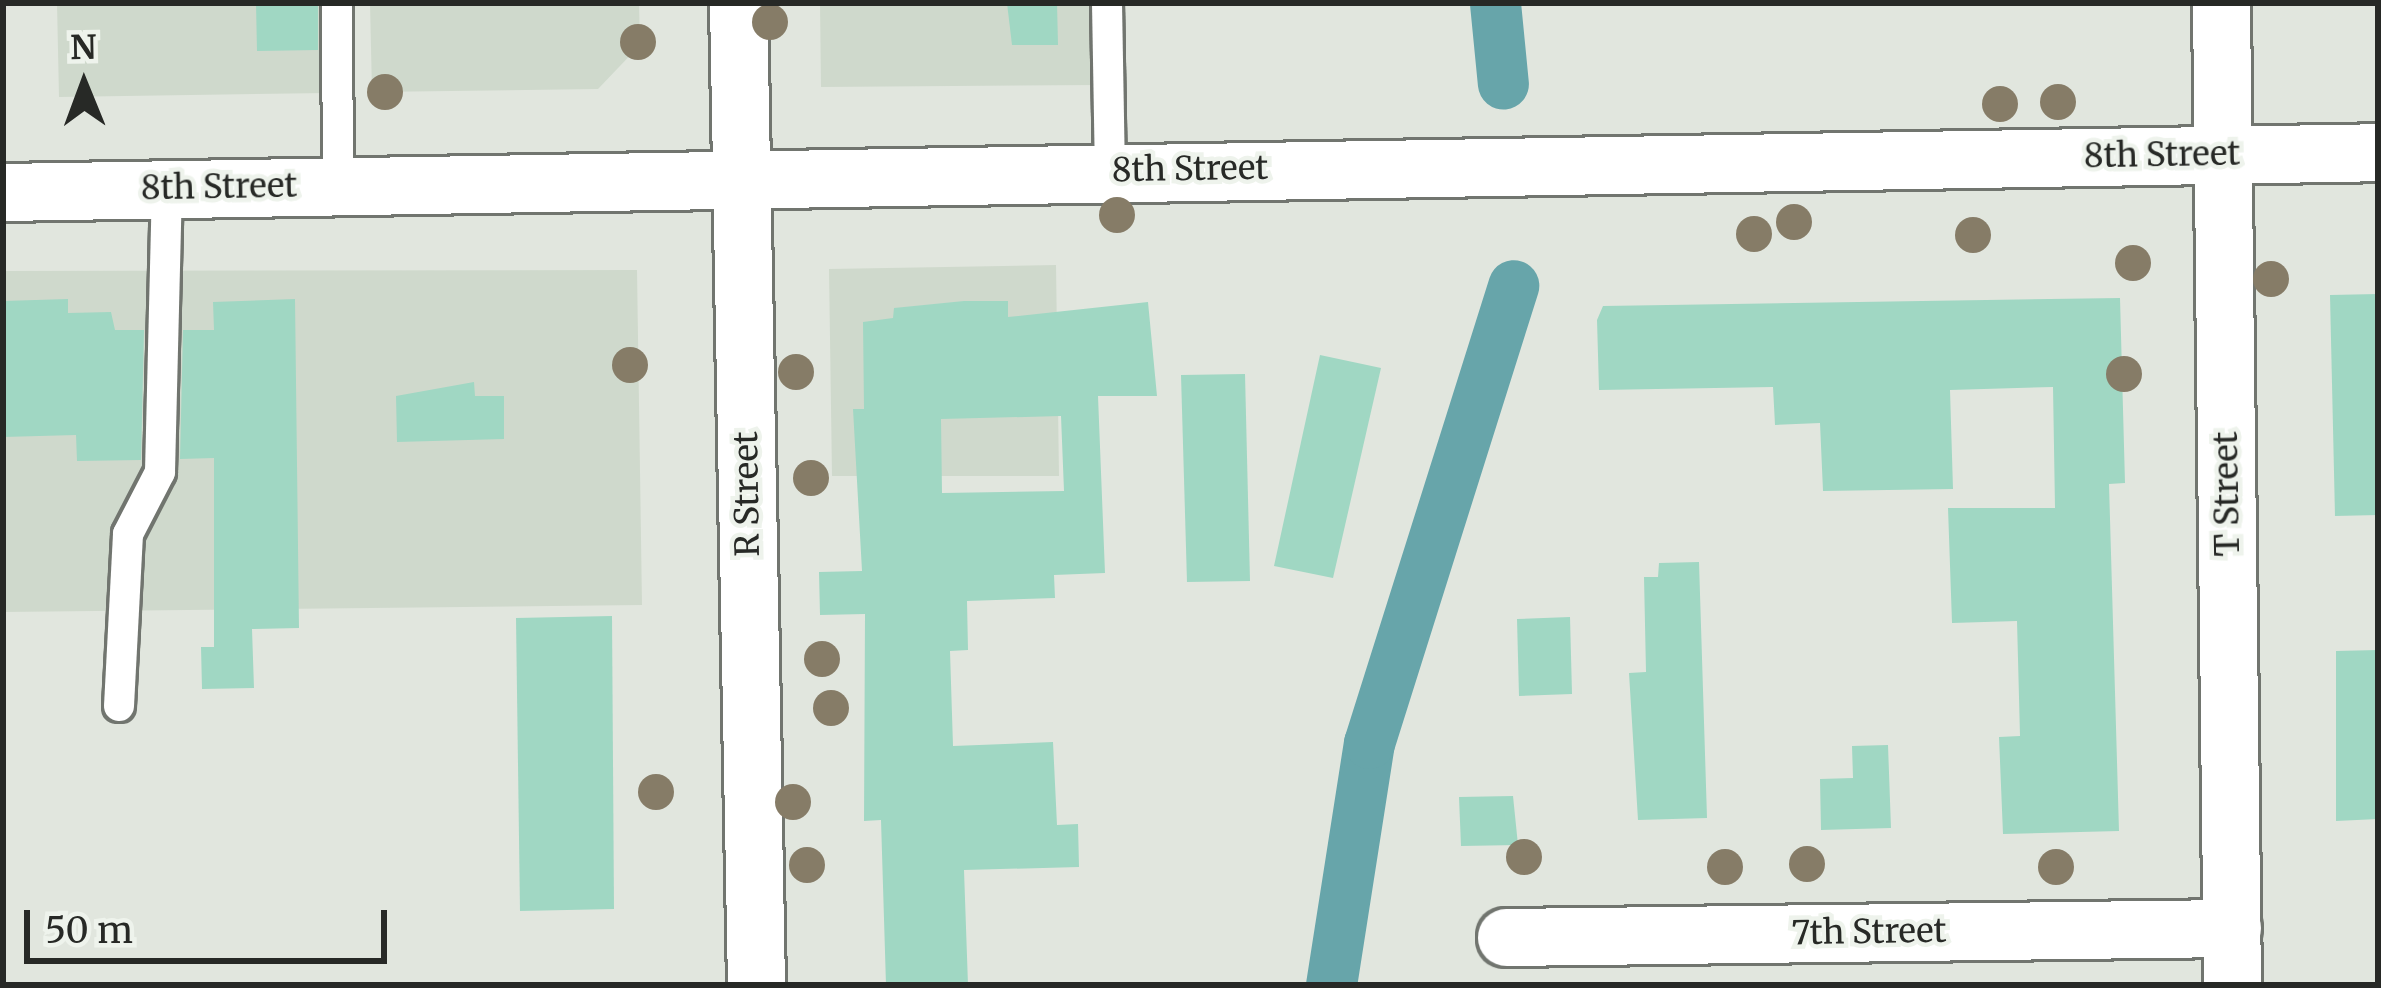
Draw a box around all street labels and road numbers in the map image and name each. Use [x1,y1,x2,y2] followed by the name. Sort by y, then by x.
[2083,134,2241,176] street label: 8th Street
[1111,148,1269,190] street label: 8th Street
[140,166,298,208] street label: 8th Street
[726,431,768,557] street label: R Street
[2206,431,2248,557] street label: T Street
[1791,911,1947,953] street label: 7th Street

